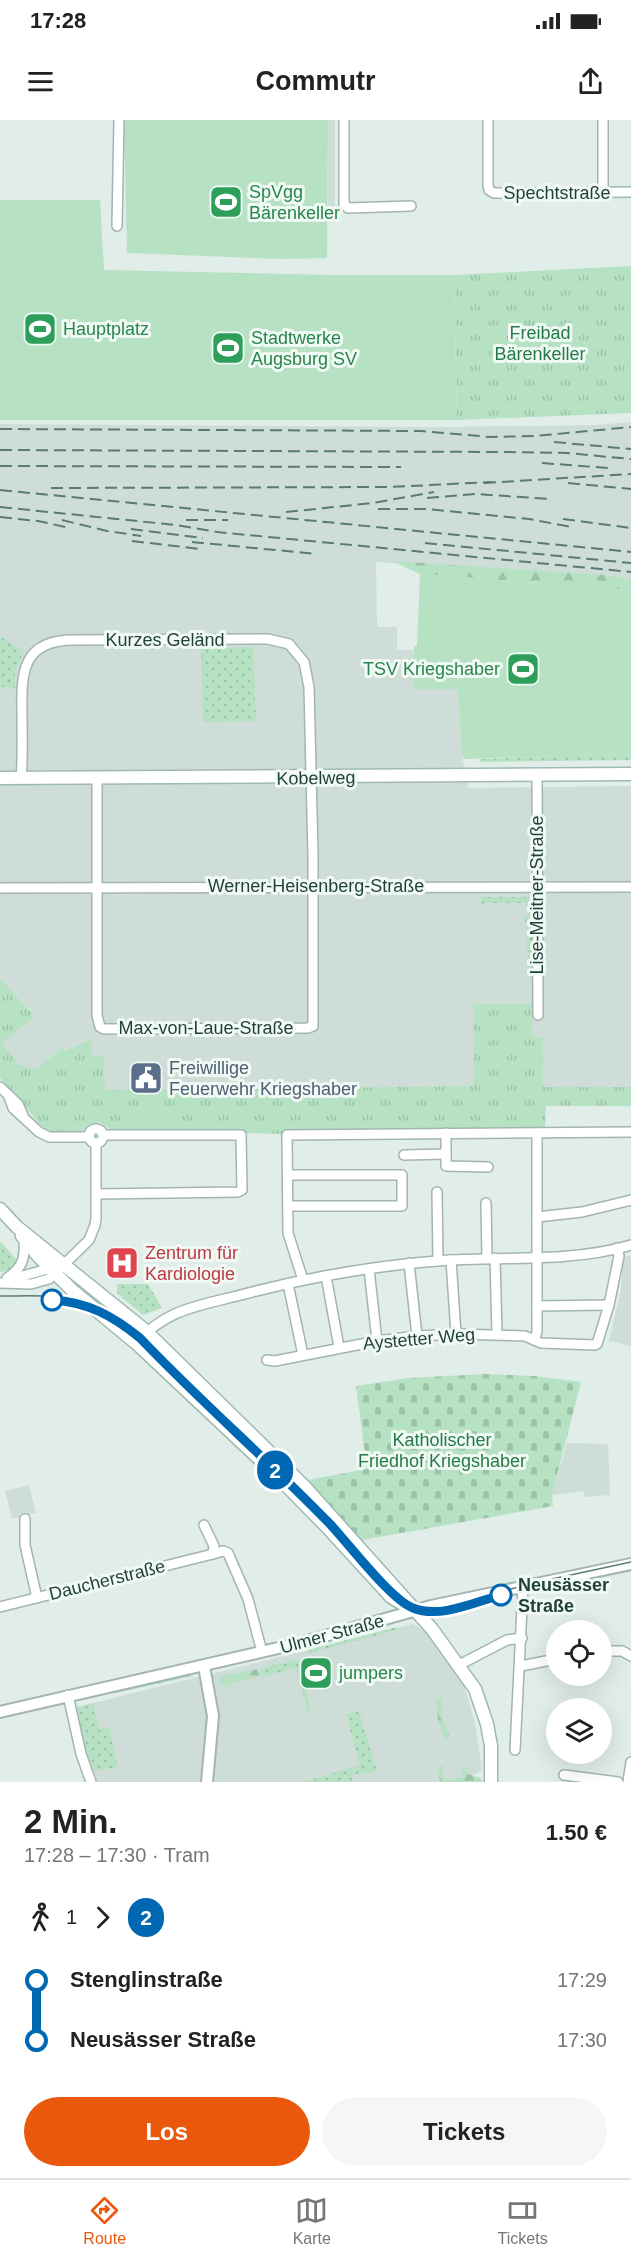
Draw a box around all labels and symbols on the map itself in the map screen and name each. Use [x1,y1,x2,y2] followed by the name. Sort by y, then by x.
[249,182,340,223] place label: SpVgg Bärenkeller
[503,183,611,203] street label: Spechtstraße
[208,184,244,220] sports icon: SpVgg Bärenkeller
[22,311,58,347] sports icon: Hauptplatz
[63,319,149,339] place label: Hauptplatz
[494,323,586,364] park label: Freibad Bärenkeller
[251,328,357,369] place label: Stadtwerke Augsburg SV
[210,330,246,366] sports icon: Stadtwerke Augsburg SV
[105,630,225,650] street label: Kurzes Geländ
[505,651,541,687] sports icon: TSV Kriegshaber
[363,659,500,679] place label: TSV Kriegshaber
[276,767,356,789] street label: Kobelweg
[527,815,547,975] street label: Lise-Meitner-Straße
[208,876,424,896] street label: Werner-Heisenberg-Straße
[118,1018,294,1038] street label: Max-von-Laue-Straße
[169,1058,357,1099] place label: Freiwillige Feuerwehr Kriegshaber
[128,1060,164,1096] public building icon: Freiwillige Feuerwehr Kriegshaber
[145,1243,238,1284] place label: Zentrum für Kardiologie
[104,1245,140,1281] hospital icon: Zentrum für Kardiologie
[41,1289,63,1311] unlabelled marker
[362,1324,476,1354] street label: Aystetter Weg
[358,1430,526,1471] park label: Katholischer Friedhof Kriegshaber
[256,1450,294,1490] line badge: 2
[47,1556,167,1604] street label: Daucherstraße
[518,1575,609,1616] place label: Neusässer Straße
[490,1584,512,1606] marker: Neusässer Straße
[278,1610,386,1658] street label: Ulmer Straße
[298,1655,334,1691] sports icon: jumpers
[338,1663,403,1683] place label: jumpers

